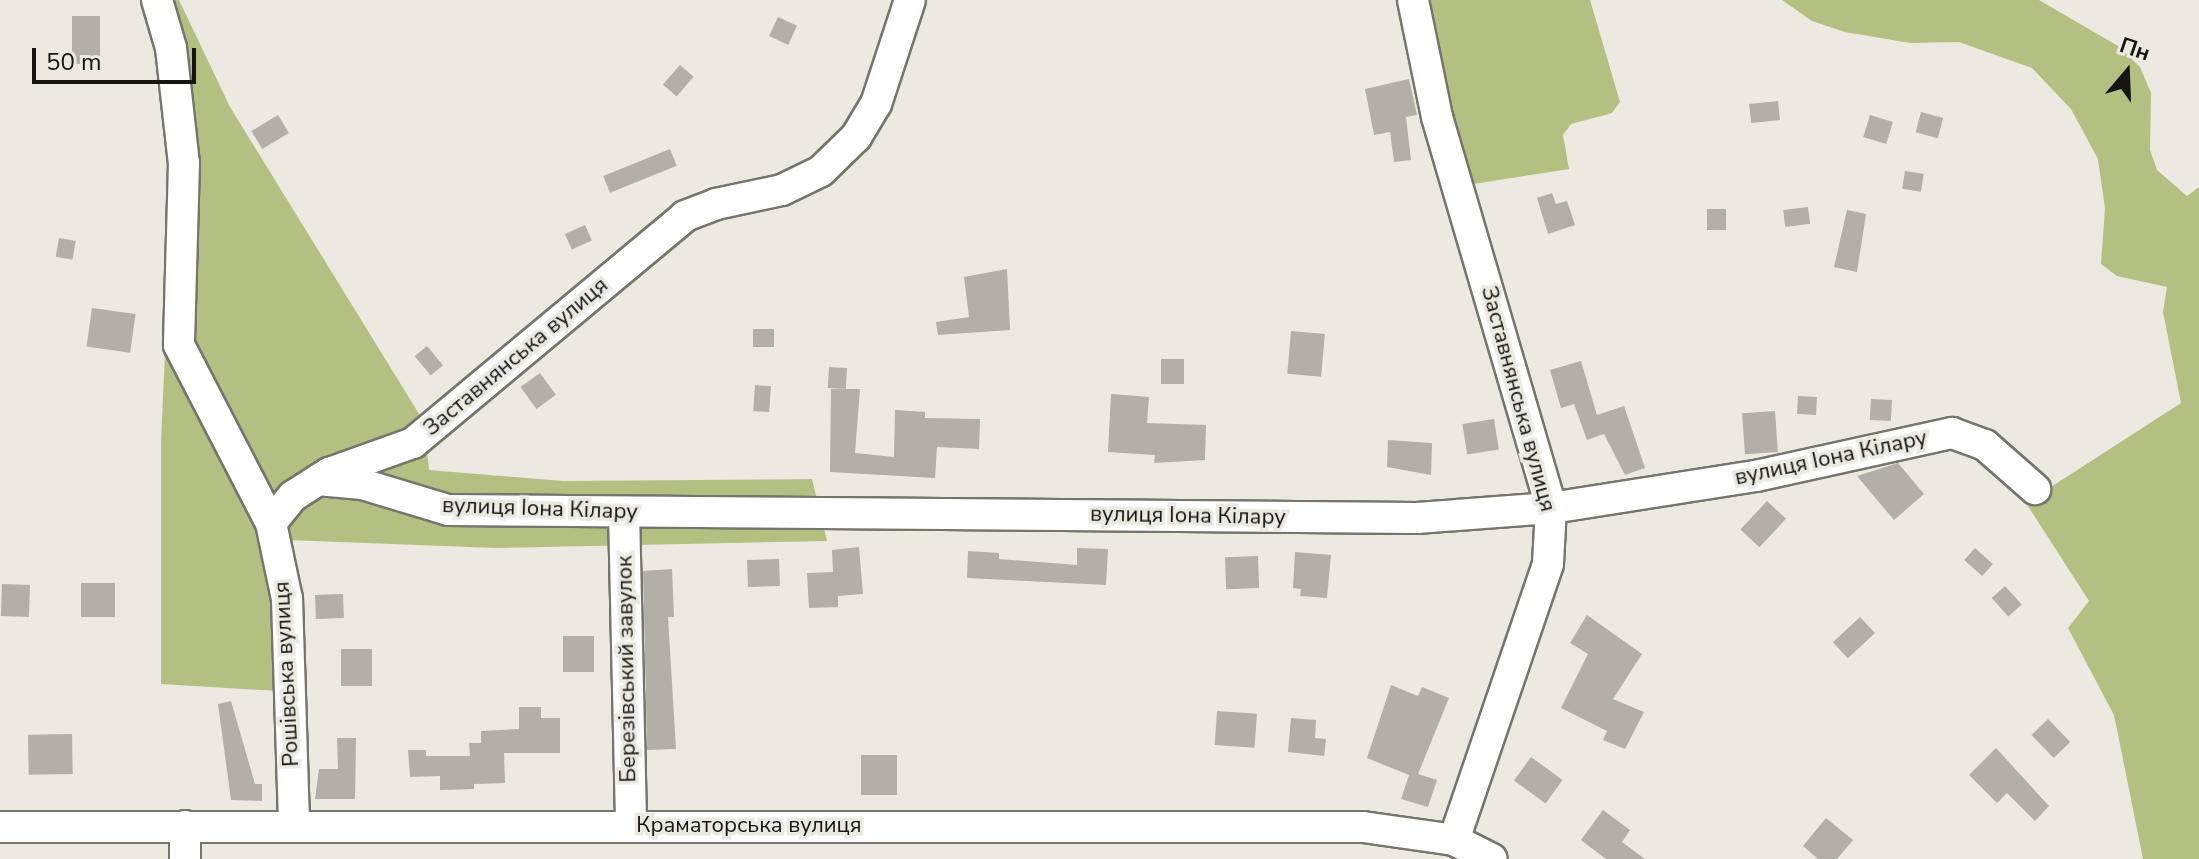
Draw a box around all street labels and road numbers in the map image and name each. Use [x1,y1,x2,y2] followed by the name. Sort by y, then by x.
[419,272,613,442] street label: Заставнянська вулиця
[1475,283,1561,515] street label: Заставнянська вулиця
[1732,425,1930,491] street label: вулиця Іона Кілару
[442,492,638,526] street label: вулиця Іона Кілару
[1090,501,1286,531] street label: вулиця Іона Кілару
[612,555,642,783] street label: Березівський завулок
[269,581,305,767] street label: Рошівська вулиця
[636,813,862,839] street label: Краматорська вулиця

